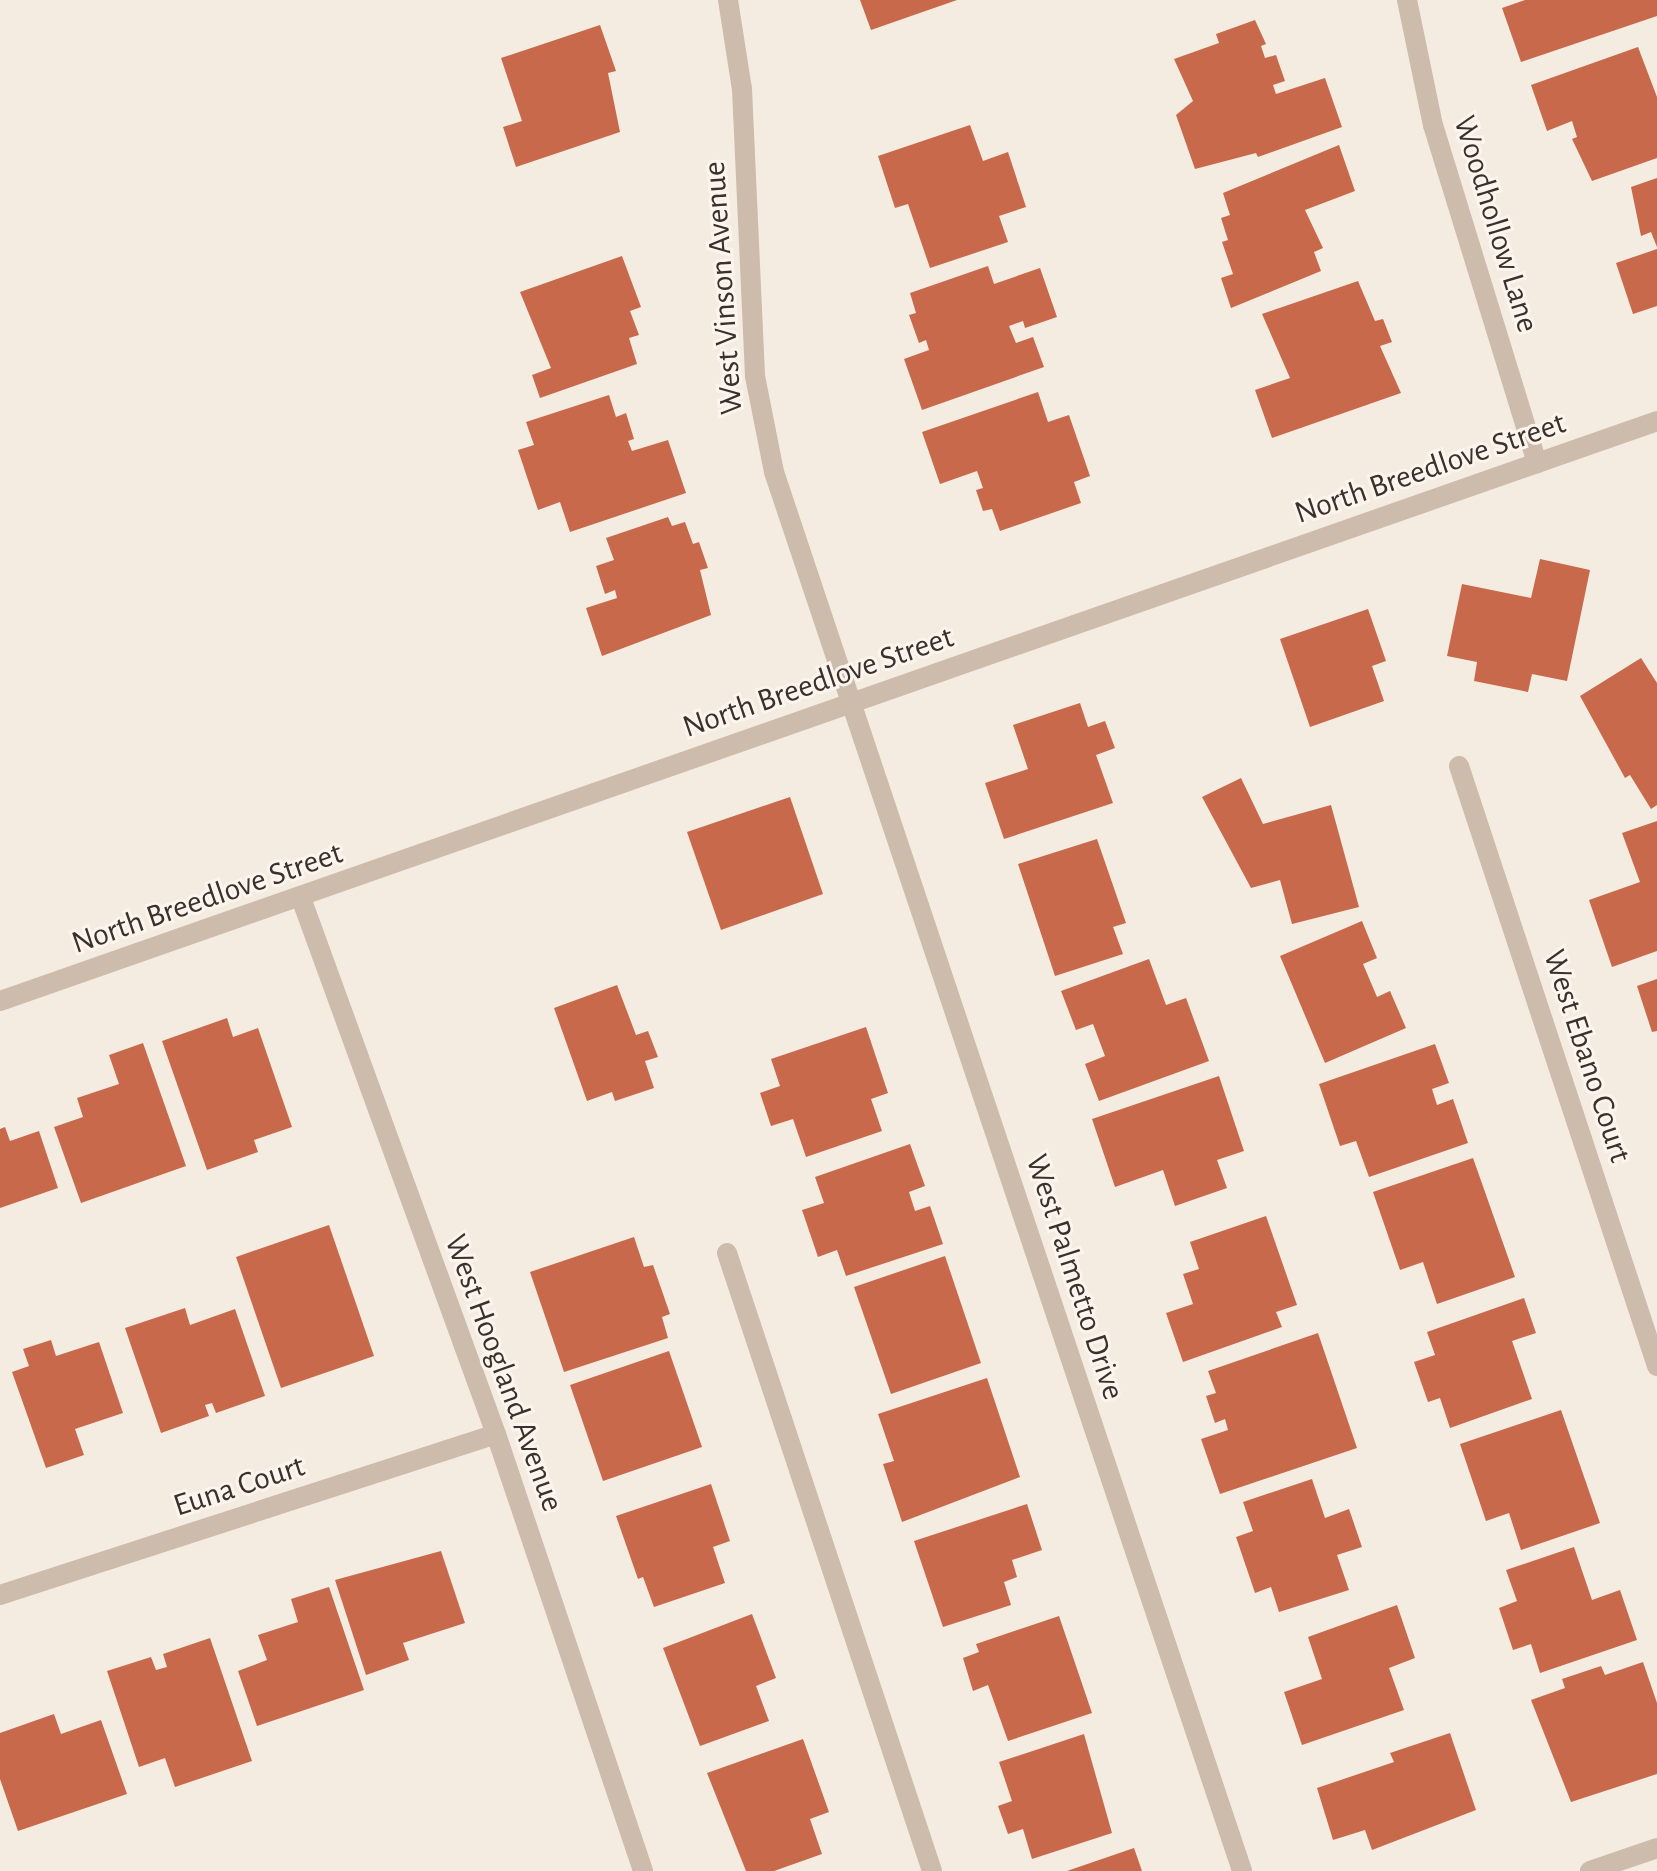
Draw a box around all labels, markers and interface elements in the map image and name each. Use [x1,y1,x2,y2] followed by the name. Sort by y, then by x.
[1445,111,1547,337] street label: Woodhollow Lane
[695,160,751,416] street label: West Vinson Avenue
[1290,404,1570,532] street label: North Breedlove Street
[678,618,958,746] street label: North Breedlove Street
[67,834,347,962] street label: North Breedlove Street
[1535,945,1639,1167] street label: West Ebano Court
[1017,1150,1133,1404] street label: West Palmetto Drive
[436,1229,572,1517] street label: West Hoogland Avenue
[169,1447,309,1525] street label: Euna Court

